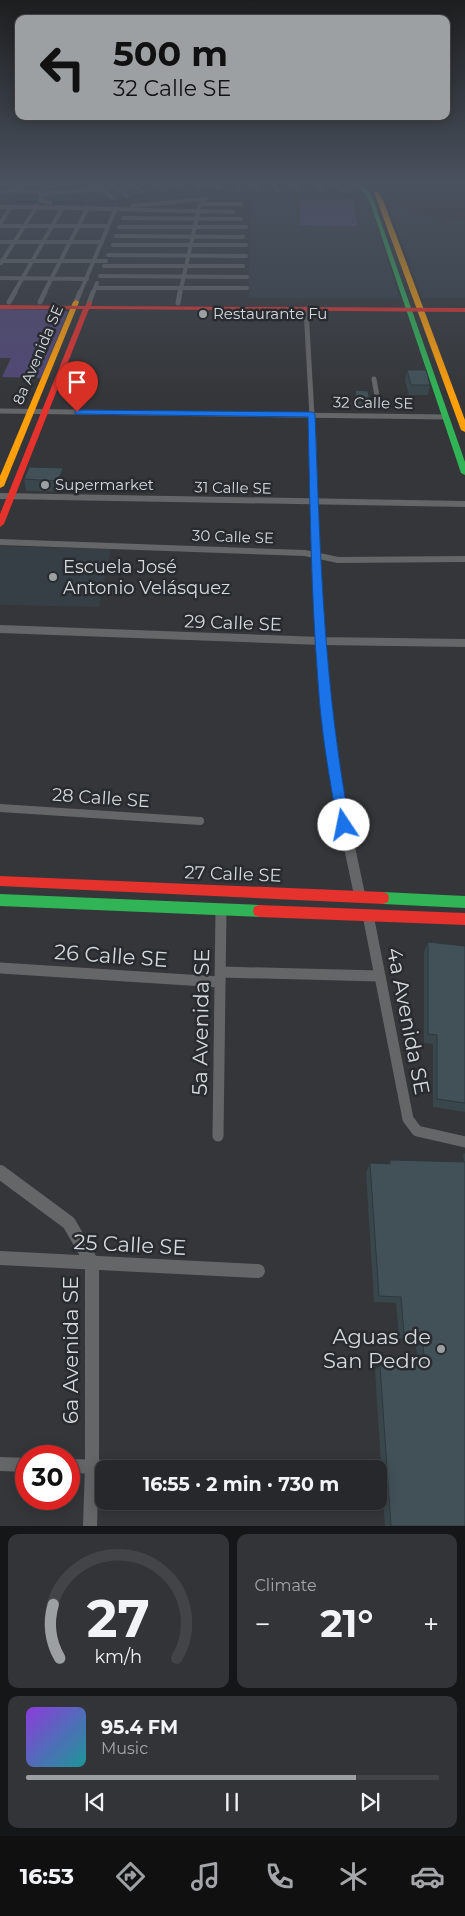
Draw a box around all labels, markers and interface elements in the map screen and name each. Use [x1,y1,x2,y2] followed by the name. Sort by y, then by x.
[113,32,228,75] text: 500 m
[30,35,95,100] icon: left
[113,75,231,102] text: 32 Calle SE
[8,302,67,407] street label: 8a Avenida SE
[213,304,327,323] place label: Restaurante Fu
[197,308,209,320] marker: Restaurante Fu
[56,361,98,412] pin
[63,368,91,396] icon: arrive
[333,392,413,413] street label: 32 Calle SE
[55,475,154,494] place label: Supermarket
[194,477,272,498] street label: 31 Calle SE
[39,479,51,491] marker: Supermarket
[192,526,274,547] street label: 30 Calle SE
[63,556,230,599] place label: Escuela José Antonio Velásquez
[47,571,59,583] marker: Escuela José Antonio Velásquez
[184,610,282,636] street label: 29 Calle SE
[51,784,151,812] street label: 28 Calle SE
[317,798,369,850] position arrow
[184,861,282,887] street label: 27 Calle SE
[53,939,169,972] street label: 26 Calle SE
[382,945,435,1097] street label: 4a Avenida SE
[187,948,214,1096] street label: 5a Avenida SE
[73,1229,187,1260] street label: 25 Calle SE
[58,1276,83,1424] street label: 6a Avenida SE
[323,1324,431,1373] place label: Aguas de San Pedro
[435,1343,447,1355] marker: Aguas de San Pedro
[15,1445,80,1510] speed limit sign: 30
[143,1473,339,1496] text: 16:55 · 2 min · 730 m
[255,1576,317,1595] text: Climate
[87,1587,150,1650] text: 27
[320,1600,373,1647] text: 21°
[255,1607,271,1641] text: −
[423,1607,439,1641] text: +
[94,1646,142,1667] text: km/h
[101,1716,178,1739] text: 95.4 FM
[101,1739,148,1758] text: Music
[81,1788,109,1816] icon: previous
[218,1788,246,1816] icon: pause
[356,1788,384,1816] icon: next
[113,1859,148,1894] icon: directions
[188,1859,223,1894] icon: music
[262,1859,297,1894] icon: phone
[336,1859,371,1894] icon: climate
[410,1859,445,1894] icon: car
[20,1863,74,1890] text: 16:53

